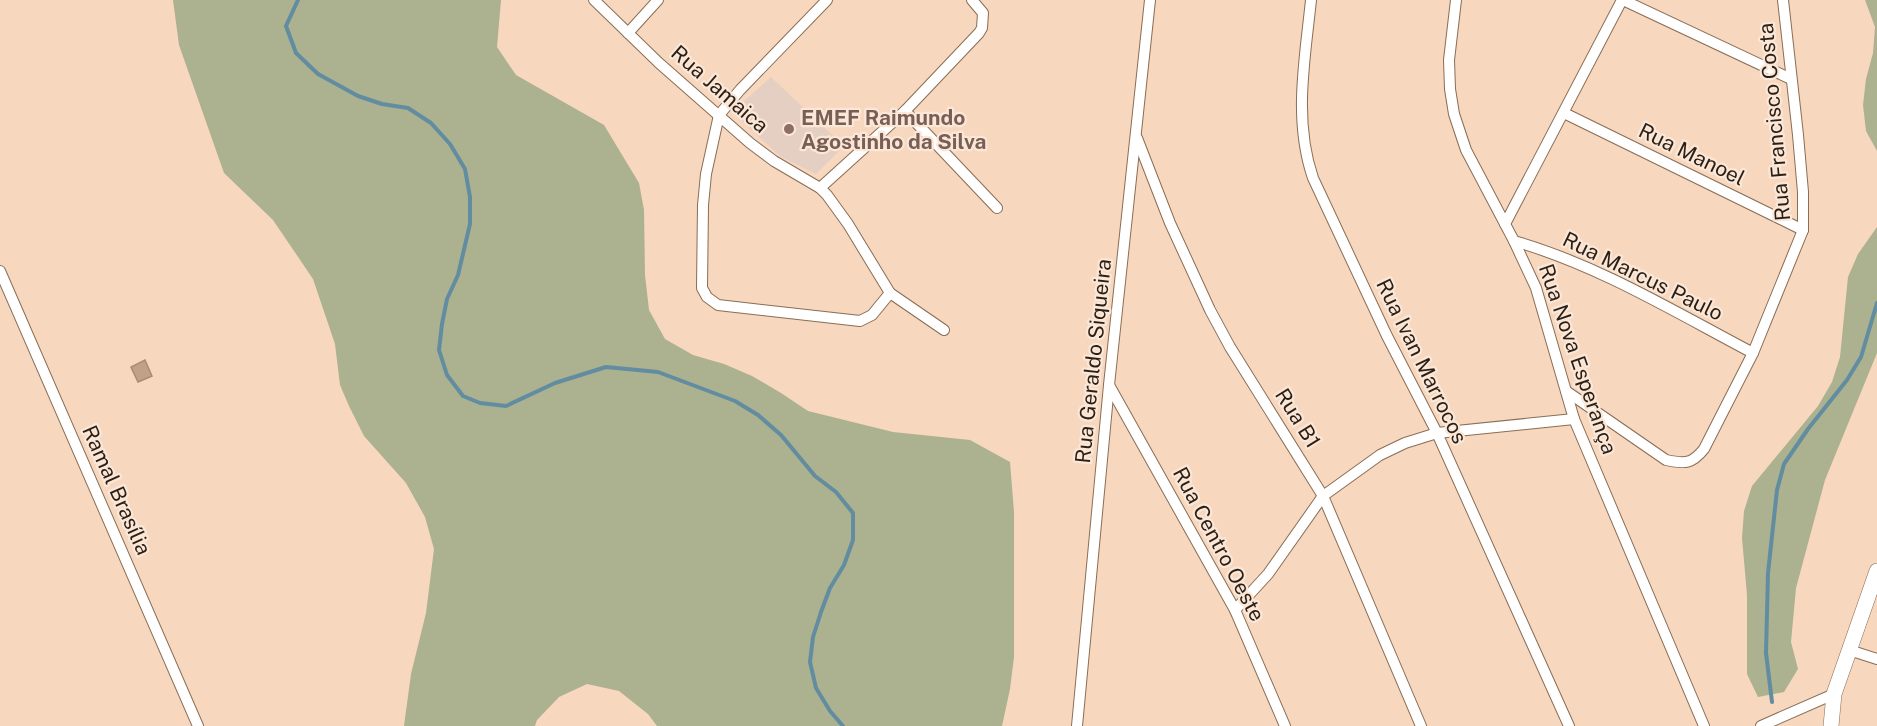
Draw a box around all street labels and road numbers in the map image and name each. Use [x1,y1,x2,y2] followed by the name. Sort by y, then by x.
[1753,22,1795,222] street label: Rua Francisco Costa
[666,40,774,138] street label: Rua Jamaica
[1635,117,1749,191] street label: Rua Manoel
[1559,226,1727,326] street label: Rua Marcus Paulo
[1070,257,1116,465] street label: Rua Geraldo Siqueira
[1534,261,1622,457] street label: Rua Nova Esperança
[1371,275,1473,447] street label: Rua Ivan Marrocos
[1270,384,1326,452] street label: Rua B1
[77,421,157,559] street label: Ramal Brasília
[1168,463,1270,625] street label: Rua Centro Oeste

